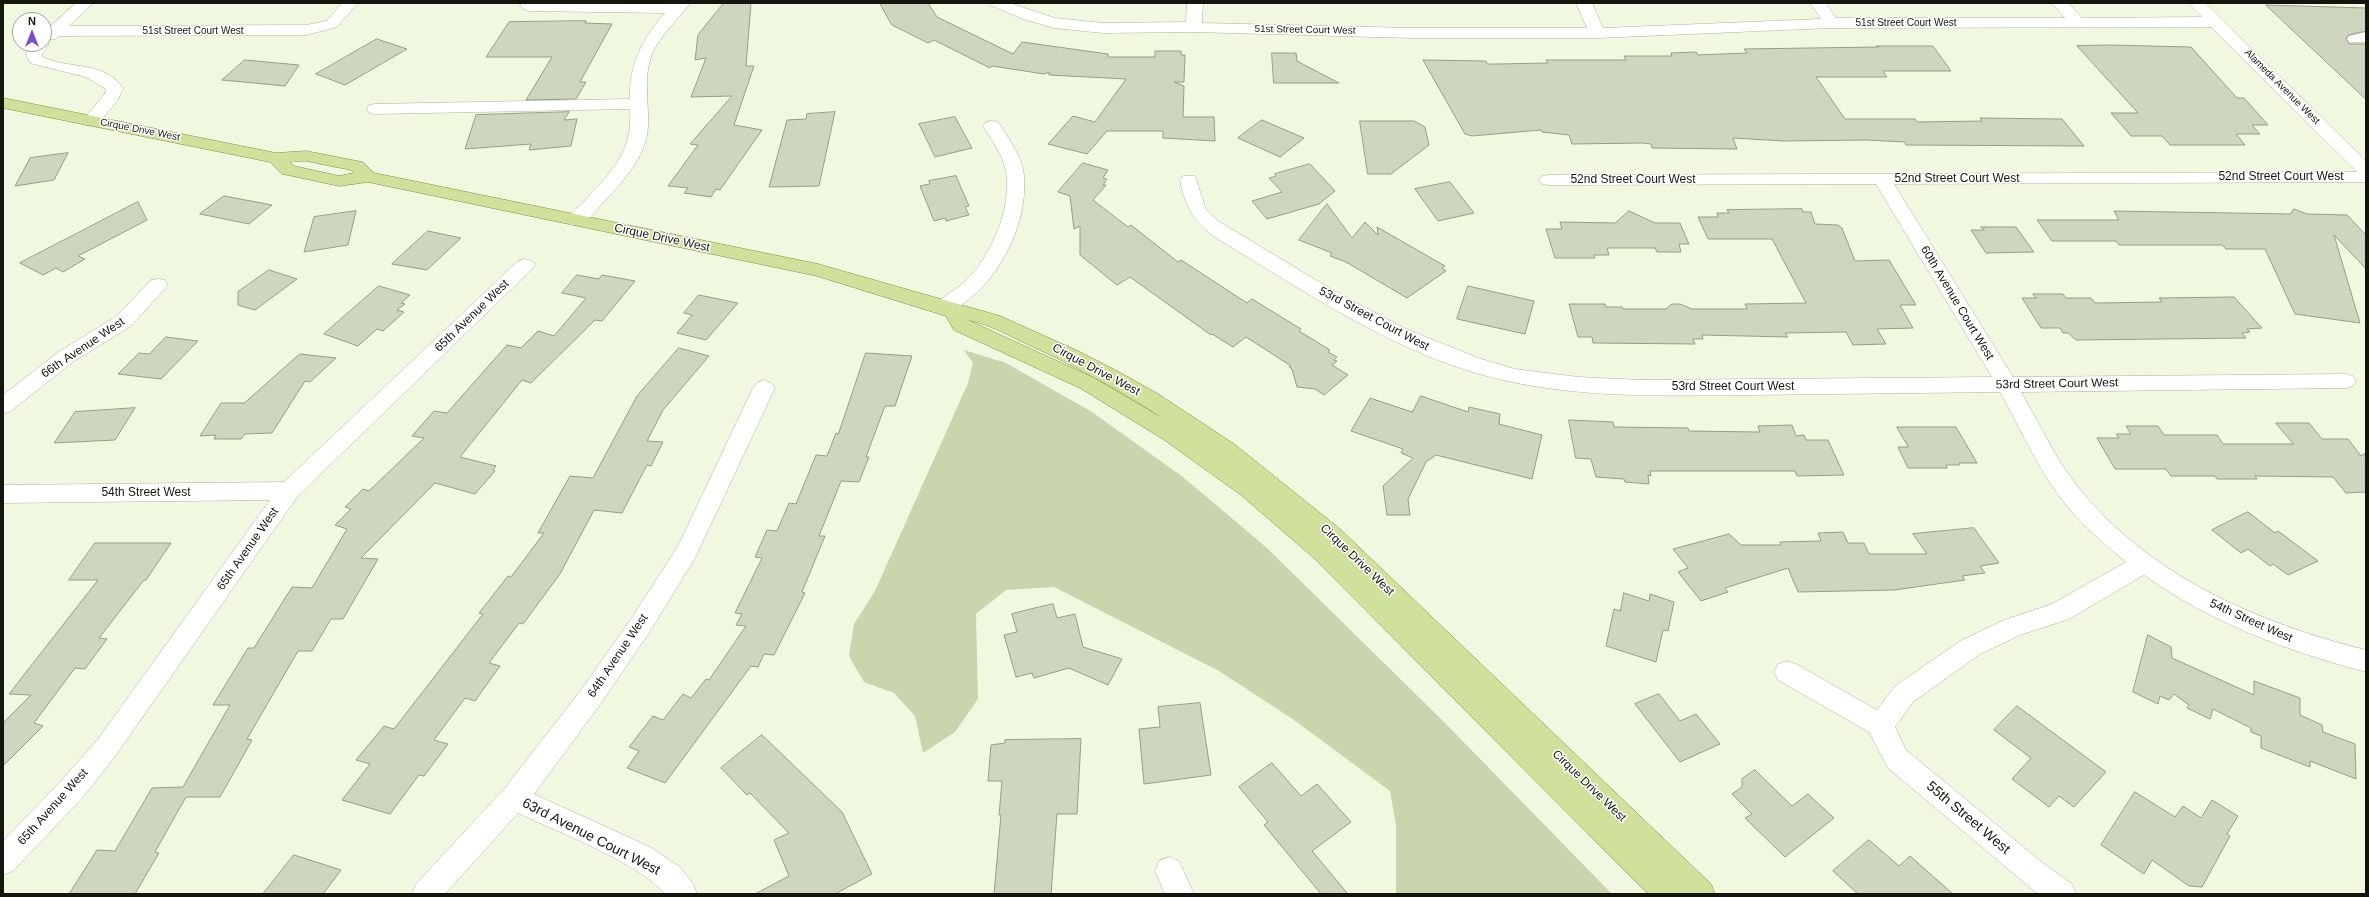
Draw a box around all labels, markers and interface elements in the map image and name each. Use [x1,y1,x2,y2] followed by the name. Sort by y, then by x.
[12,12,52,52] north arrow
[28,15,36,27] text: N
[1856,17,1956,29] street label: 51st Street Court West
[1254,23,1356,37] street label: 51st Street Court West
[143,25,243,37] street label: 51st Street Court West
[2242,47,2322,127] street label: Alameda Avenue West
[99,116,181,144] street label: Cirque Drive West
[2218,170,2344,184] street label: 52nd Street Court West
[1894,172,2020,186] street label: 52nd Street Court West
[1570,173,1696,187] street label: 52nd Street Court West
[613,221,711,255] street label: Cirque Drive West
[1917,243,1997,363] street label: 60th Avenue Court West
[432,277,512,355] street label: 65th Avenue West
[1317,284,1431,354] street label: 53rd Street Court West
[39,315,127,381] street label: 66th Avenue West
[1050,341,1142,399] street label: Cirque Drive West
[1996,376,2118,392] street label: 53rd Street Court West
[1672,380,1794,394] street label: 53rd Street Court West
[101,486,191,500] street label: 54th Street West
[214,505,282,593] street label: 65th Avenue West
[1317,521,1397,599] street label: Cirque Drive West
[2207,596,2295,646] street label: 54th Street West
[585,612,651,700] street label: 64th Avenue West
[1549,747,1629,825] street label: Cirque Drive West
[15,766,91,848] street label: 65th Avenue West
[1923,778,2013,858] street label: 55th Street West
[519,795,663,879] street label: 63rd Avenue Court West

